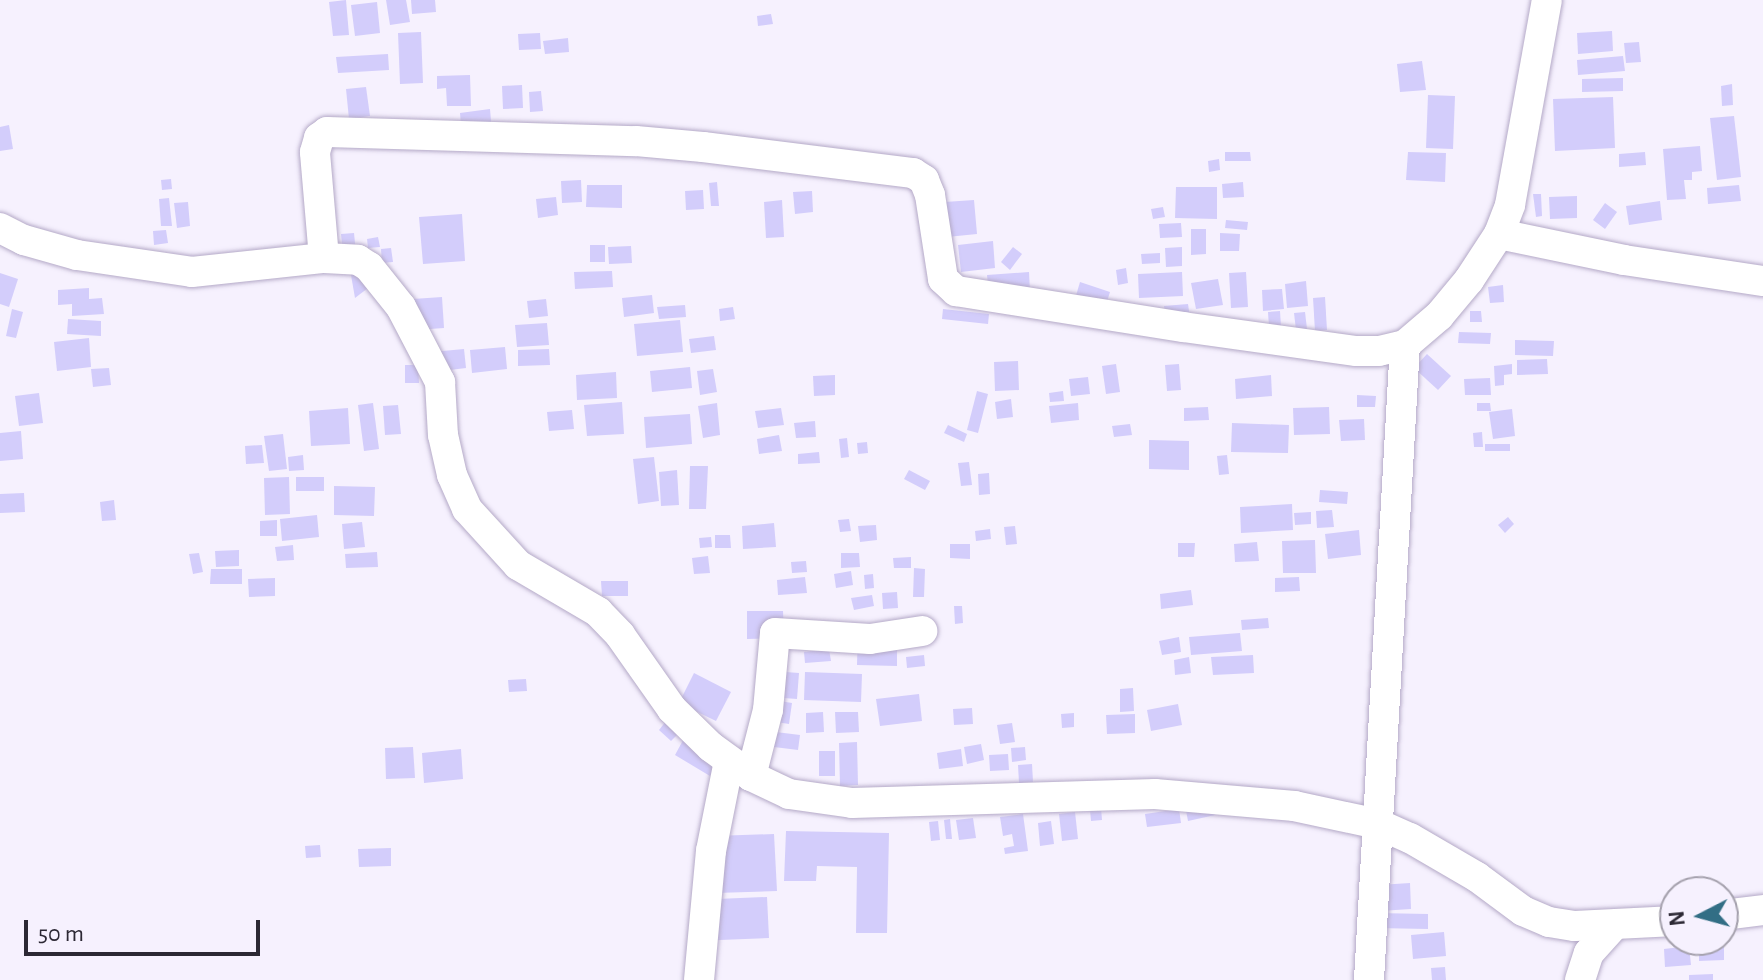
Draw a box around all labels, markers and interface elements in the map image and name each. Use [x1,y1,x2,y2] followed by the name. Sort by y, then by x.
[1659,876,1739,956] north arrow
[28,904,264,954] scale bar
[1665,910,1689,927] text: N
[38,922,84,946] text: 50 m

